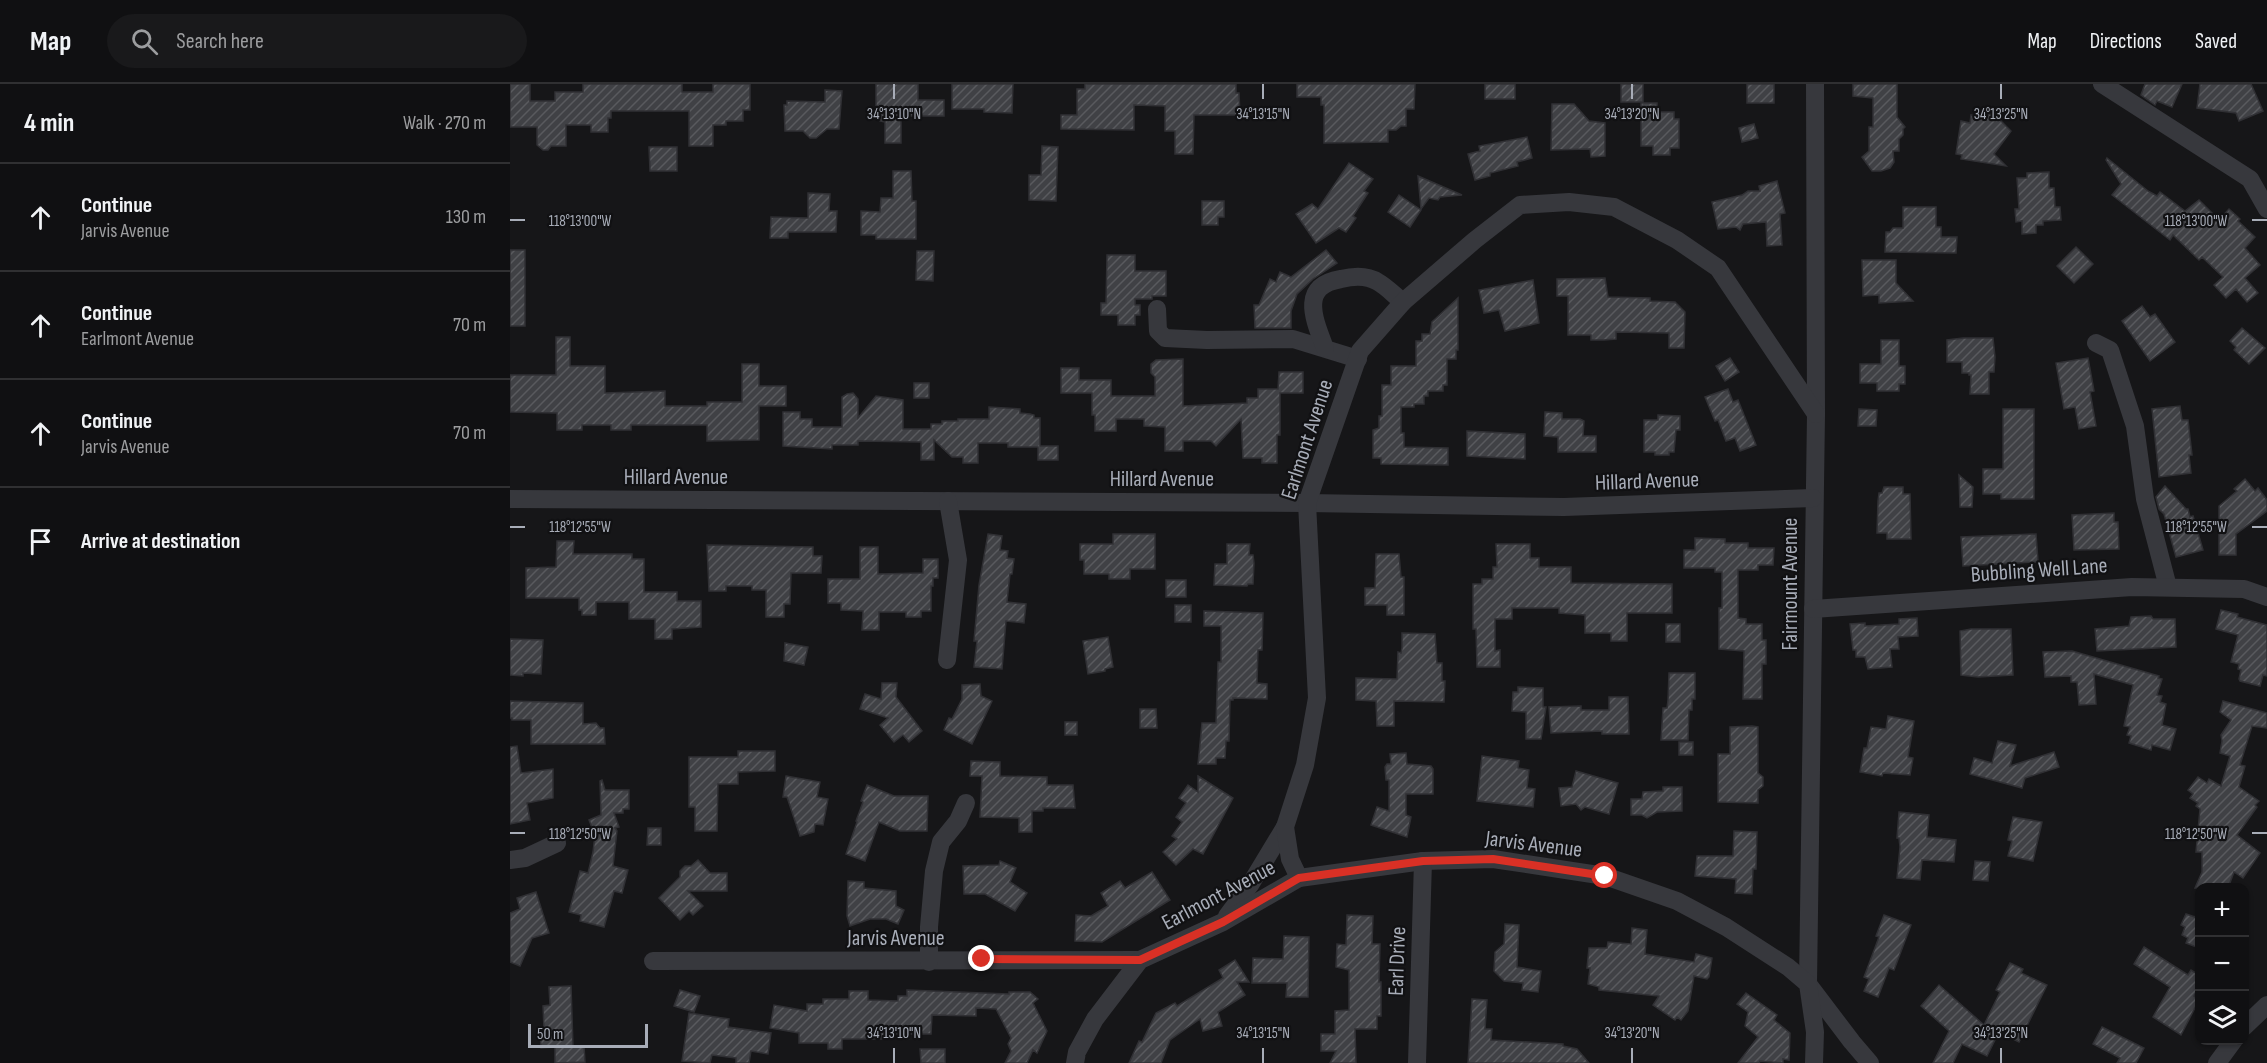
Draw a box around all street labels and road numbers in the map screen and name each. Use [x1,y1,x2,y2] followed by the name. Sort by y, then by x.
[1275,376,1339,503] street label: Earlmont Avenue
[624,464,728,491] street label: Hillard Avenue
[1110,466,1214,493] street label: Hillard Avenue
[1594,466,1700,497] street label: Hillard Avenue
[1777,518,1804,650] street label: Fairmount Avenue
[1970,552,2108,589] street label: Bubbling Well Lane
[1483,825,1584,864] street label: Jarvis Avenue
[1157,854,1280,936] street label: Earlmont Avenue
[846,925,945,952] street label: Jarvis Avenue
[1383,926,1412,996] street label: Earl Drive

